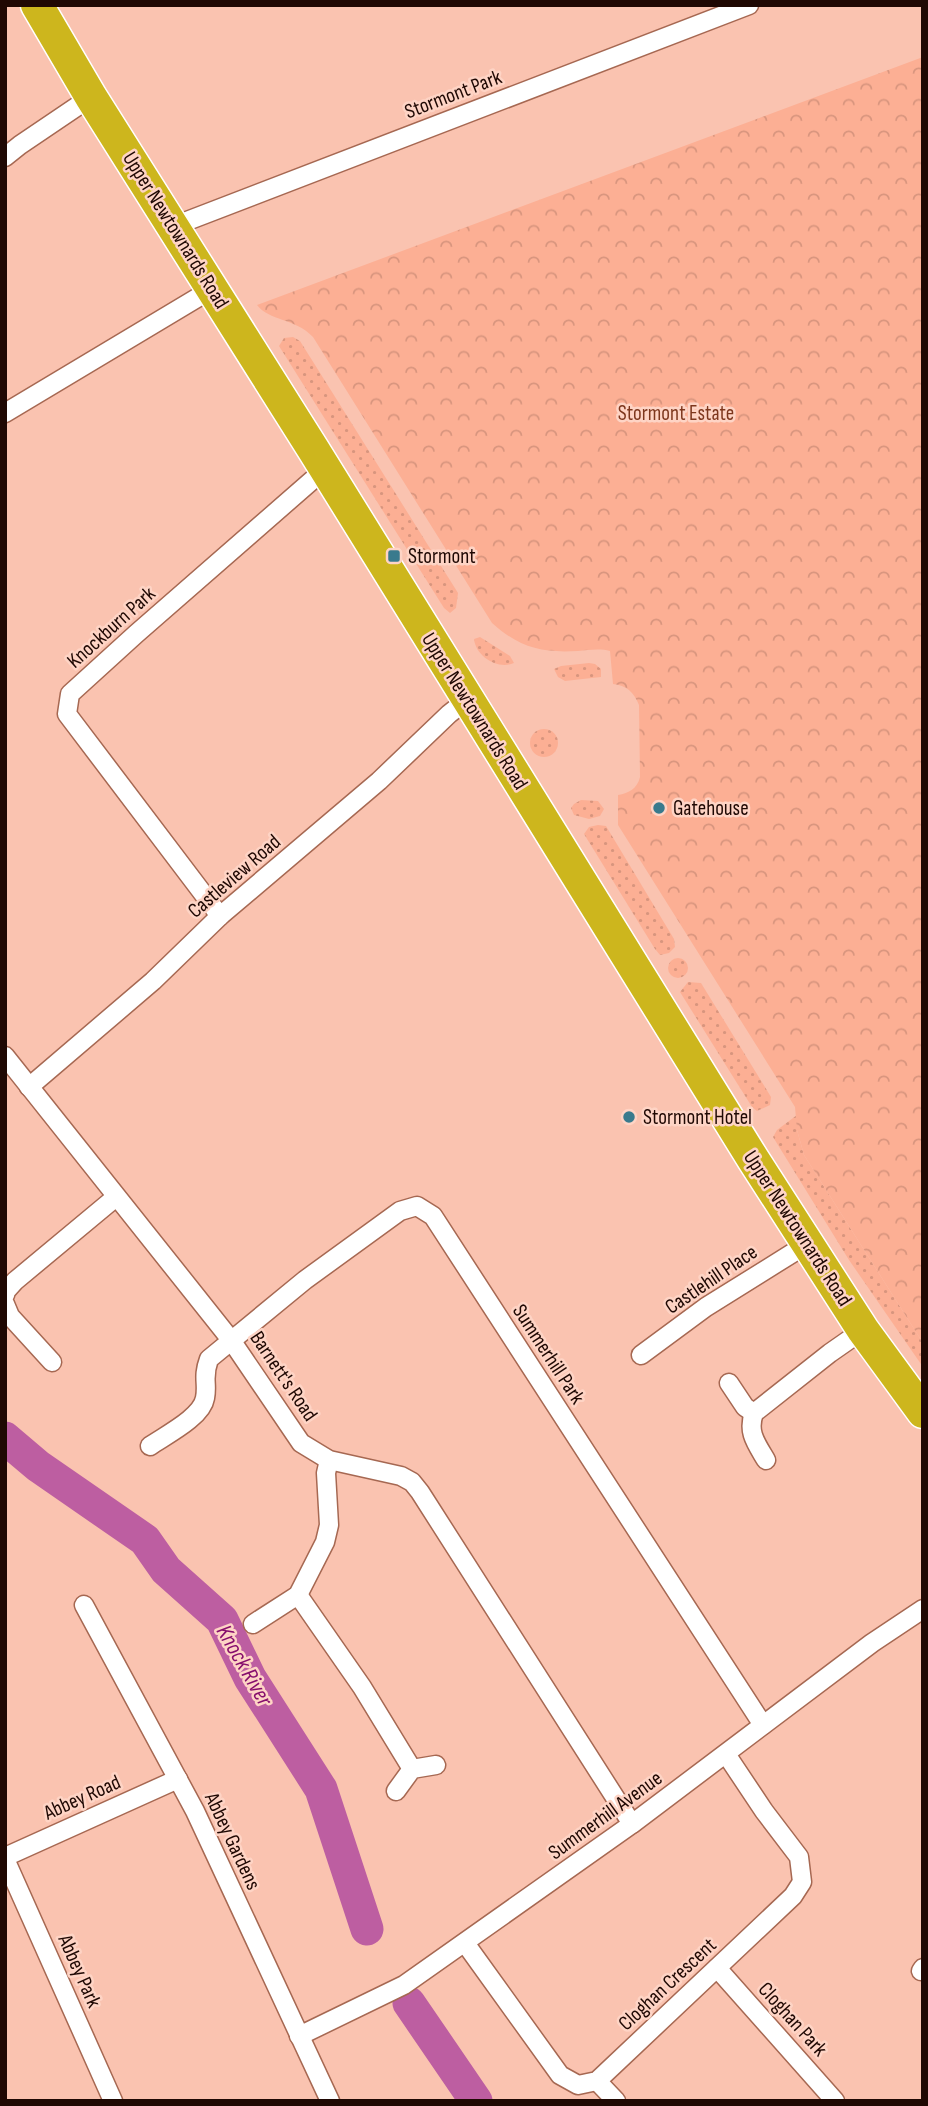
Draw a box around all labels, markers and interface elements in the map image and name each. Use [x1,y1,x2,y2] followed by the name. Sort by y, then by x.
[401,65,505,124] street label: Stormont Park
[117,147,234,313] street label: Upper Newtownards Road
[618,401,734,426] park label: Stormont Estate
[408,544,476,569] place label: Stormont
[386,548,402,564] marker: Stormont
[62,581,161,673] street label: Knockburn Park
[416,628,533,794] street label: Upper Newtownards Road
[673,796,749,821] place label: Gatehouse
[651,800,667,816] marker: Gatehouse
[183,829,286,923] street label: Castleview Road
[643,1105,752,1130] place label: Stormont Hotel
[621,1109,637,1125] marker: Stormont Hotel
[738,1146,857,1311] street label: Upper Newtownards Road
[660,1239,762,1319] street label: Castlehill Place
[507,1300,590,1409] street label: Summerhill Park
[244,1327,323,1426] street label: Barnett's Road
[210,1620,279,1712] water label: Knock River
[544,1766,667,1865] street label: Summerhill Avenue
[39,1769,124,1826] street label: Abbey Road
[199,1788,266,1894] street label: Abbey Gardens
[52,1930,107,2012] street label: Abbey Park
[613,1933,721,2036] street label: Cloghan Crescent
[753,1977,832,2062] street label: Cloghan Park

